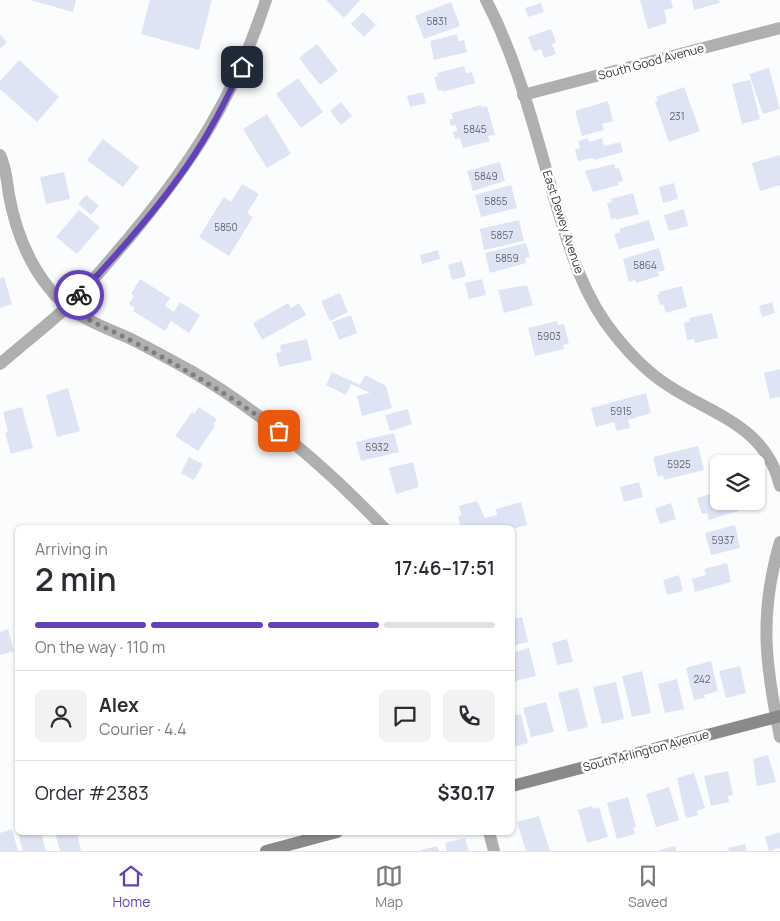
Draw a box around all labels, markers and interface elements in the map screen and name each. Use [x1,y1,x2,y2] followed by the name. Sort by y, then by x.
[426,14,448,28] house number: 5831
[596,39,706,84] street label: South Good Avenue
[221,46,263,88] pin
[228,53,256,81] icon: home
[669,109,685,123] house number: 231
[463,122,487,136] house number: 5845
[539,168,588,276] street label: East Dewey Avenue
[474,169,498,183] house number: 5849
[484,194,508,208] house number: 5855
[214,220,238,234] house number: 5850
[491,228,513,242] house number: 5857
[495,251,519,265] house number: 5859
[633,258,657,272] house number: 5864
[54,270,104,320] courier
[65,281,93,309] icon: bike
[537,329,561,343] house number: 5903
[610,404,632,418] house number: 5915
[258,410,300,452] pin
[265,417,293,445] icon: bag
[365,440,389,454] house number: 5932
[710,455,765,510] map controls
[710,455,765,510] button: layers
[667,457,691,471] house number: 5925
[712,533,734,547] house number: 5937
[35,538,108,560] text: Arriving in
[394,555,495,581] text: 17:46–17:51
[35,557,117,601] text: 2 min
[35,636,165,658] text: On the way · 110 m
[693,672,711,686] house number: 242
[35,690,87,742] button: person
[379,690,431,742] button: chat
[443,690,495,742] button: phone
[99,692,139,718] text: Alex
[99,718,187,740] text: Courier · 4.4
[581,725,711,776] street label: South Arlington Avenue
[35,780,149,806] text: Order #2383
[438,780,495,806] text: $30.17
[112,862,150,911] tab: Home
[375,862,403,911] tab: Map
[628,862,668,911] tab: Saved

